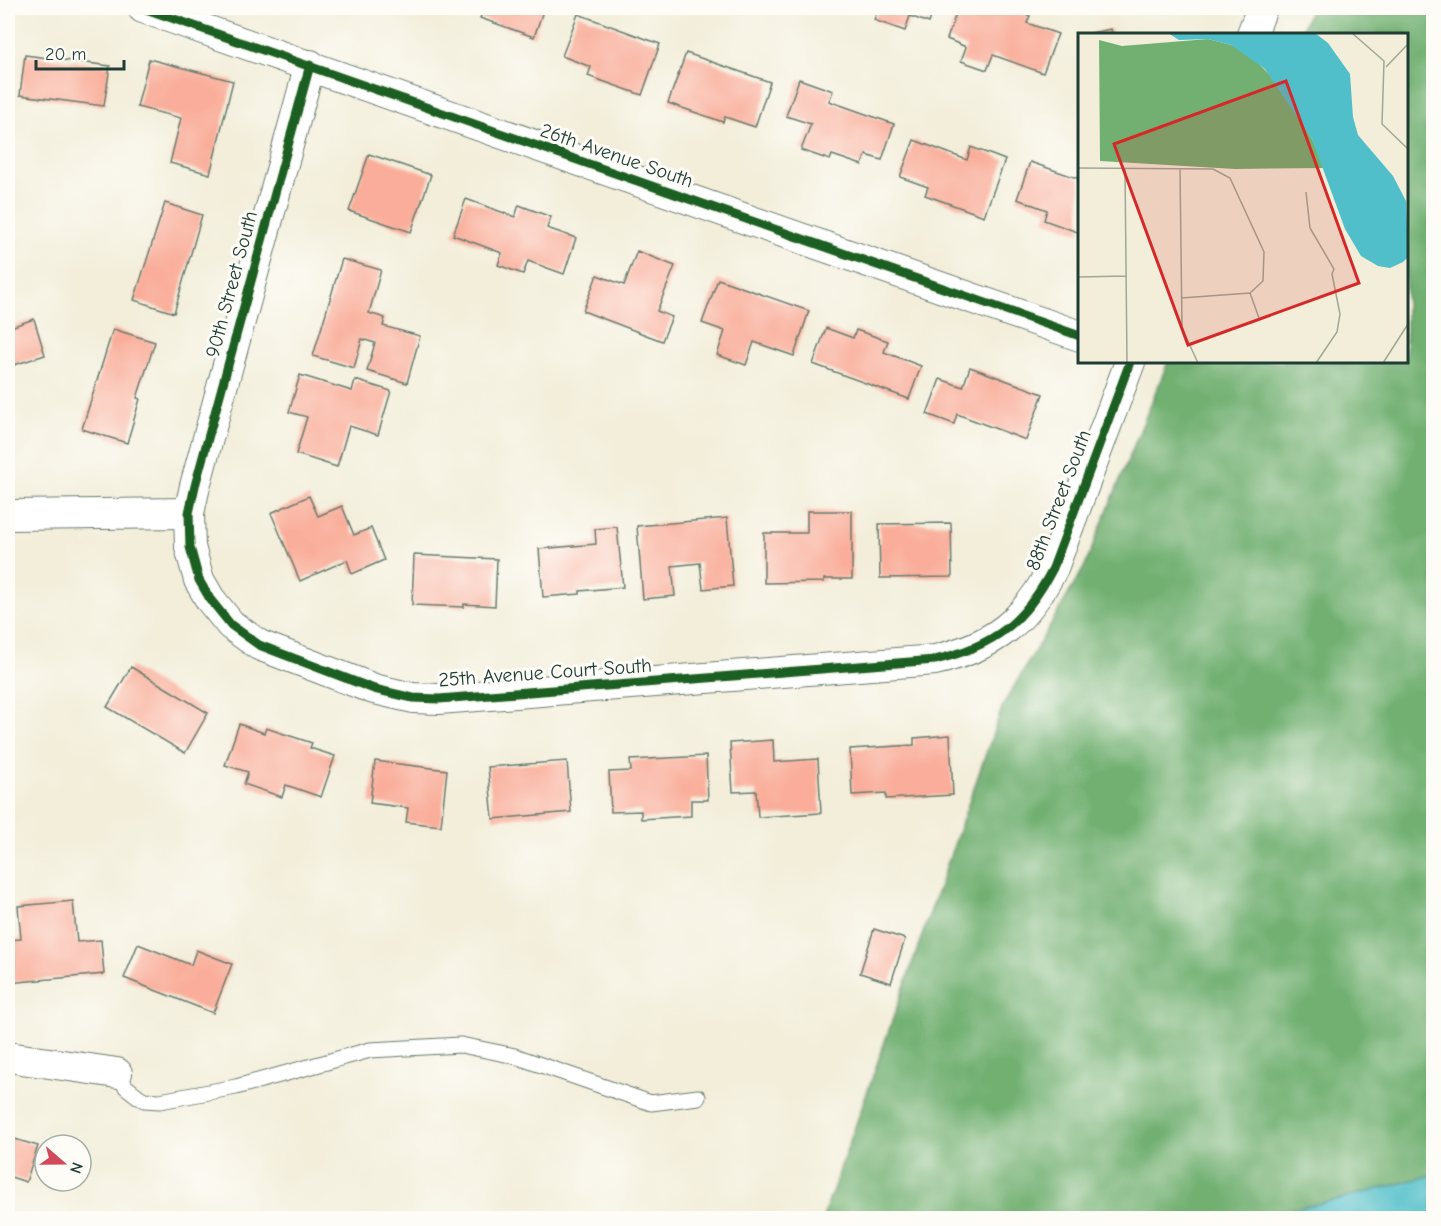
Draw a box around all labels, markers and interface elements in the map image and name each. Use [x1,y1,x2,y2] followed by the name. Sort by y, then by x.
[36,33,124,71] scale bar
[1078,33,1408,363] inset map
[45,44,86,65] text: 20 m
[537,119,696,192] street label: 26th Avenue South
[201,208,262,360] street label: 90th Street South
[1021,427,1096,574] street label: 88th Street South
[438,654,652,691] street label: 25th Avenue Court South
[33,1133,93,1193] north arrow
[66,1160,86,1176] text: N

